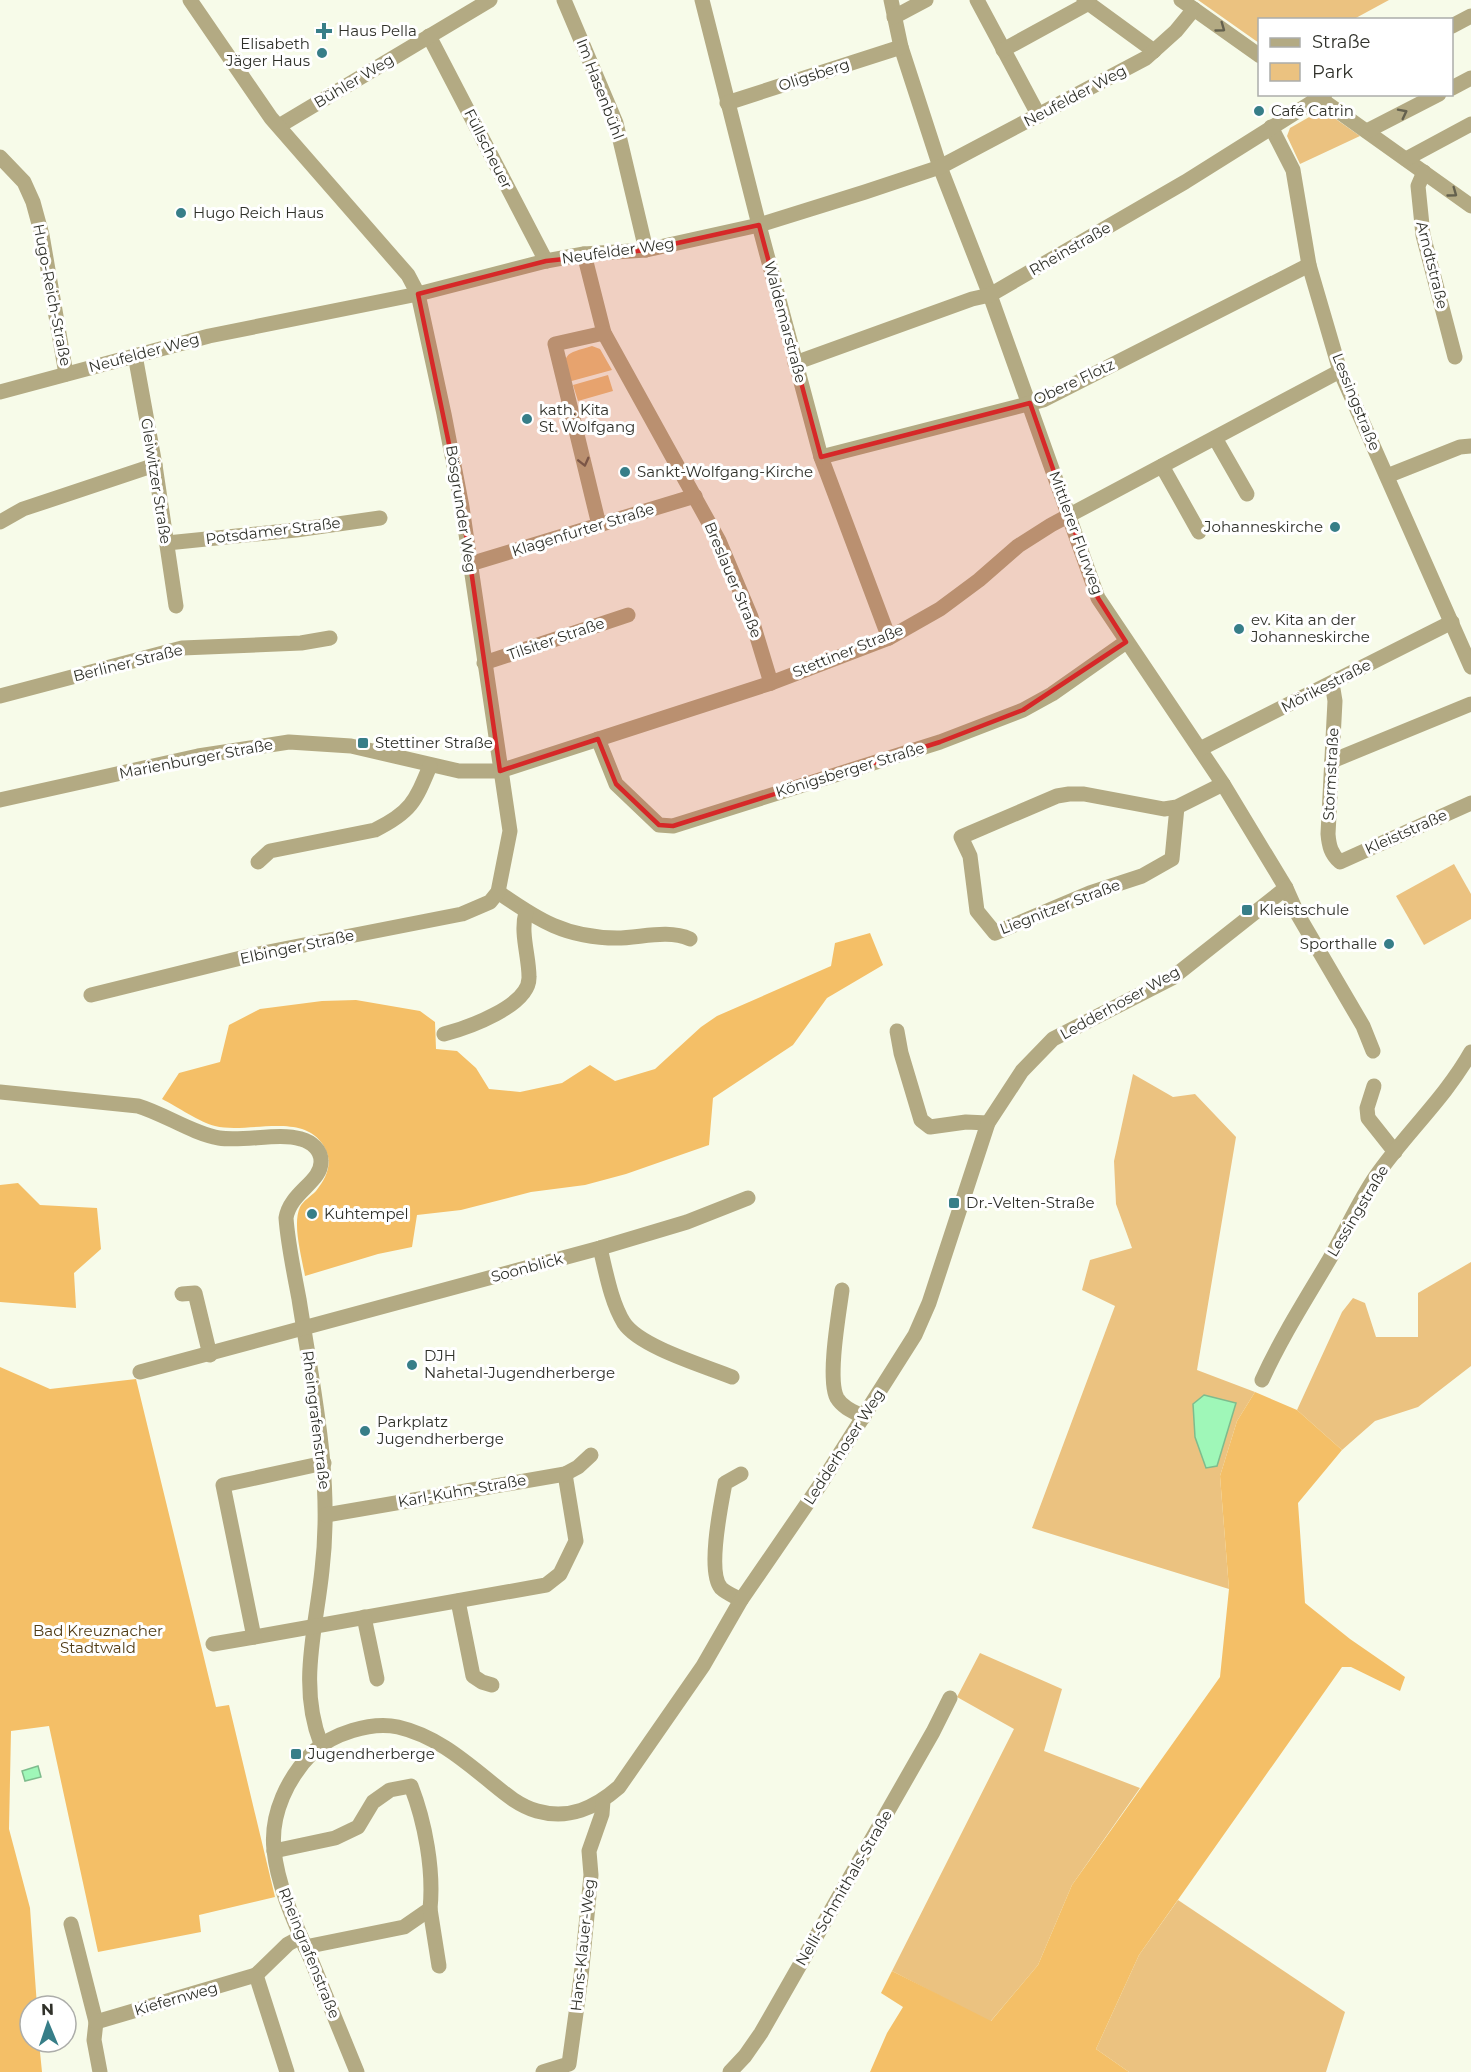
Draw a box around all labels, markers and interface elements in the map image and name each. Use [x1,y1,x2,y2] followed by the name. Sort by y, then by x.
[1258,18,1453,96] legend
[338,21,417,40] place label: Haus Pella
[1214,21,1225,32] one-way arrow
[315,22,333,40] marker: Haus Pella
[1312,31,1371,53] text: Straße
[225,34,310,70] place label: Elisabeth Jäger Haus
[573,36,628,142] street label: Im Hasenbühl
[315,46,329,60] marker: Elisabeth Jäger Haus
[310,49,397,112] street label: Bühler Weg
[776,54,852,95] street label: Oligsberg
[1020,60,1129,131] street label: Neufelder Weg
[1312,61,1353,83] text: Park
[1271,101,1354,120] place label: Café Catrin
[1252,104,1266,118] marker: Café Catrin
[460,106,517,192] street label: Füllscheuer
[1397,109,1408,120] one-way arrow
[1446,186,1457,197] one-way arrow
[193,203,324,222] place label: Hugo Reich Haus
[174,206,188,220] marker: Hugo Reich Haus
[1026,218,1114,280] street label: Rheinstraße
[1412,219,1453,311] street label: Arndtstraße
[29,222,76,368] street label: Hugo-Reich-Straße
[560,233,676,268] street label: Neufelder Weg
[760,259,811,385] street label: Waldemarstraße
[86,329,201,376] street label: Neufelder Weg
[1328,350,1385,453] street label: Lessingstraße
[1030,354,1118,409] street label: Obere Flotz
[539,400,635,436] place label: kath. Kita St. Wolfgang
[520,412,534,426] marker: kath. Kita St. Wolfgang
[137,417,176,545] street label: Gleiwitzer Straße
[442,444,481,574] street label: Bösgrunder Weg
[576,457,589,467] one-way arrow
[637,462,813,481] place label: Sankt-Wolfgang-Kirche
[618,465,632,479] marker: Sankt-Wolfgang-Kirche
[1045,468,1108,597] street label: Mittlerer Flurweg
[509,499,656,560] street label: Klagenfurter Straße
[204,513,342,548] street label: Potsdamer Straße
[1203,517,1323,536] place label: Johanneskirche
[700,519,766,641] street label: Breslauer Straße
[1328,520,1342,534] marker: Johanneskirche
[1250,610,1370,646] place label: ev. Kita an der Johanneskirche
[505,613,607,664] street label: Tilsiter Straße
[790,620,906,681] street label: Stettiner Straße
[1232,622,1246,636] marker: ev. Kita an der Johanneskirche
[71,640,185,685] street label: Berliner Straße
[1278,655,1374,716] street label: Mörikestraße
[1319,727,1342,821] street label: Stormstraße
[375,733,493,752] place label: Stettiner Straße
[117,734,274,783] street label: Marienburger Straße
[356,736,370,750] marker: Stettiner Straße
[773,738,926,801] street label: Königsberger Straße
[1362,805,1450,858] street label: Kleiststraße
[997,875,1123,938] street label: Liegnitzer Straße
[1259,900,1349,919] place label: Kleistschule
[1240,903,1254,917] marker: Kleistschule
[238,925,356,968] street label: Elbinger Straße
[1300,934,1377,953] place label: Sporthalle
[1382,937,1396,951] marker: Sporthalle
[1056,962,1183,1043] street label: Ledderhoser Weg
[1323,1161,1392,1260] street label: Lessingstraße
[966,1193,1094,1212] place label: Dr.-Velten-Straße
[947,1196,961,1210] marker: Dr.-Velten-Straße
[324,1204,409,1223] place label: Kuhtempel
[305,1207,319,1221] marker: Kuhtempel
[489,1249,565,1286] street label: Soonblick
[424,1346,615,1382] place label: DJH Nahetal-Jugendherberge
[299,1349,334,1490] street label: Rheingrafenstraße
[405,1358,419,1372] marker: DJH Nahetal-Jugendherberge
[799,1385,888,1508] street label: Ledderhoser Weg
[376,1412,504,1448] place label: Parkplatz Jugendherberge
[358,1424,372,1438] marker: Parkplatz Jugendherberge
[396,1470,527,1511] street label: Karl-Kuhn-Straße
[33,1621,163,1657] park label: Bad Kreuznacher Stadtwald
[307,1744,435,1763] place label: Jugendherberge
[289,1747,303,1761] marker: Jugendherberge
[791,1806,896,1969] street label: Nelli-Schmithals-Straße
[566,1878,599,2012] street label: Hans-Klauer-Weg
[274,1885,344,2021] street label: Rheingrafenstraße
[132,1978,220,2019] street label: Kiefernweg
[18,1994,78,2054] north arrow
[41,2000,54,2019] text: N

